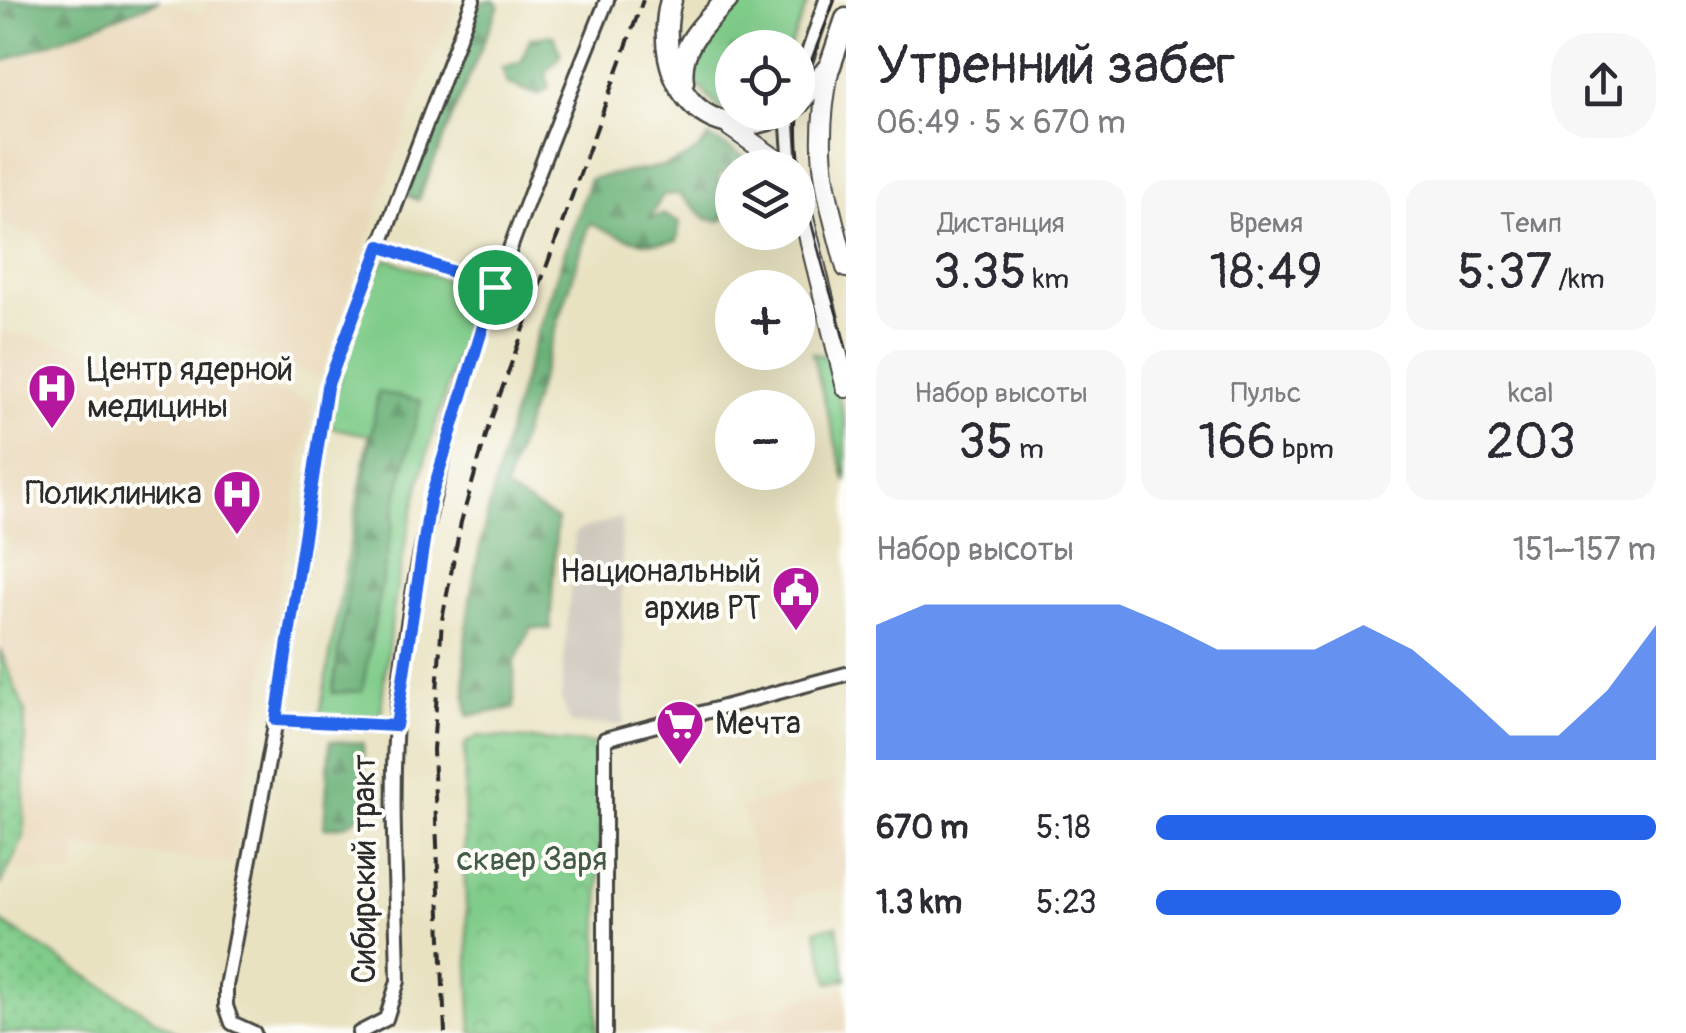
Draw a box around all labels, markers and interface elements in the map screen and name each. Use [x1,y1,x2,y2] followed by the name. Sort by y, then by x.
[715,30,815,490] map controls
[715,30,815,130] button: locate
[876,31,1235,100] text: Утренний забег
[1551,33,1656,138] button: share
[876,103,1126,143] text: 06:49 · 5 × 670 m
[715,150,815,250] button: layers
[937,206,1065,241] text: Дистанция
[1229,206,1303,241] text: Время
[1500,206,1562,241] text: Темп
[933,241,1027,304] text: 3.35
[1210,241,1322,304] text: 18:49
[1457,241,1552,304] text: 5:37
[453,245,538,330] pin
[468,260,523,315] icon: arrive
[1027,262,1069,297] text: km
[1552,262,1605,297] text: /km
[715,270,815,370] button: +
[87,350,293,427] place label: Центр ядерной медицины
[26,362,78,430] hospital icon: Центр ядерной медицины
[914,376,1088,411] text: Набор высоты
[1231,376,1301,411] text: Пульс
[1508,376,1554,411] text: kcal
[715,390,815,490] button: −
[958,411,1013,474] text: 35
[1198,411,1276,474] text: 166
[1486,411,1576,474] text: 203
[1013,432,1044,467] text: m
[1276,432,1334,467] text: bpm
[211,468,263,536] hospital icon: Поликлиника
[25,474,202,514] place label: Поликлиника
[876,530,1074,570] text: Набор высоты
[1513,530,1656,570] text: 151–157 m
[560,552,761,629] place label: Национальный архив РТ
[770,564,822,632] public building icon: Национальный архив РТ
[654,698,706,766] supermarket icon: Мечта
[715,704,801,744] place label: Мечта
[345,754,385,984] street label: Сибирский тракт
[876,808,968,848] text: 670 m
[1036,808,1091,848] text: 5:18
[457,840,607,880] park label: сквер Заря
[876,883,962,923] text: 1.3 km
[1036,883,1097,923] text: 5:23

